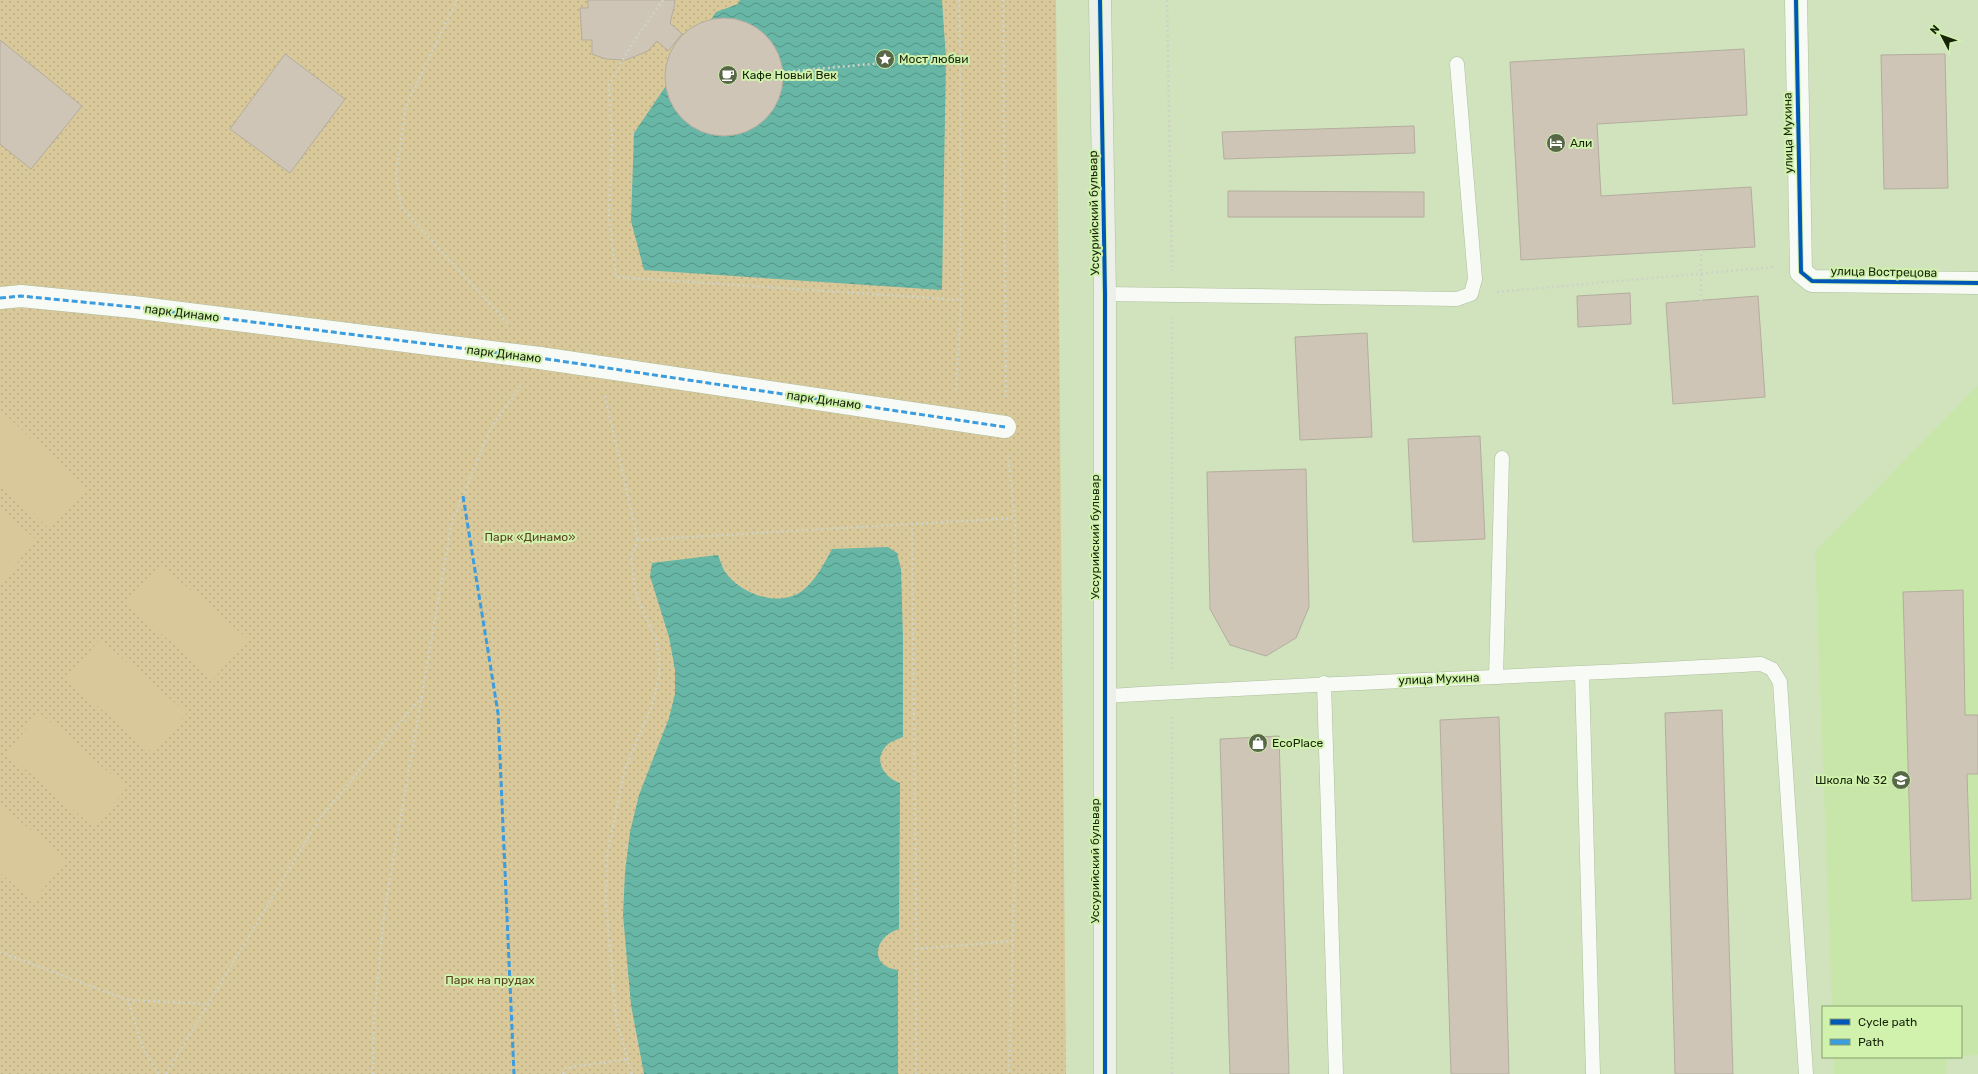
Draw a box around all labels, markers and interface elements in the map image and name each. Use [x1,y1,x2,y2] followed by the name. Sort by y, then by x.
[1922,16,1962,56] north arrow
[1927,22,1942,37] text: N
[874,48,896,70] place icon: Мост любви
[899,52,969,66] place label: Мост любви
[717,64,739,86] cafe icon: Кафе Новый Век
[742,68,837,82] place label: Кафе Новый Век
[1780,92,1796,174] street label: улица Мухина
[1545,132,1567,154] hotel icon: Али
[1570,136,1592,150] place label: Али
[1086,150,1102,276] street label: Уссурийский бульвар
[1831,264,1937,280] street label: улица Вострецова
[144,301,220,325] street label: парк Динамо
[466,342,542,366] street label: парк Динамо
[786,388,862,412] street label: парк Динамо
[1088,474,1102,600] street label: Уссурийский бульвар
[484,530,576,544] park label: Парк «Динамо»
[1398,671,1480,687] street label: улица Мухина
[1247,732,1269,754] shop icon: EcoPlace
[1272,736,1324,750] place label: EcoPlace
[1890,769,1912,791] school or university icon: Школа № 32
[1815,773,1887,787] place label: Школа № 32
[1088,798,1102,924] street label: Уссурийский бульвар
[445,973,535,987] park label: Парк на прудах
[1822,1006,1962,1058] legend
[1858,1015,1917,1029] text: Cycle path
[1858,1035,1884,1049] text: Path

